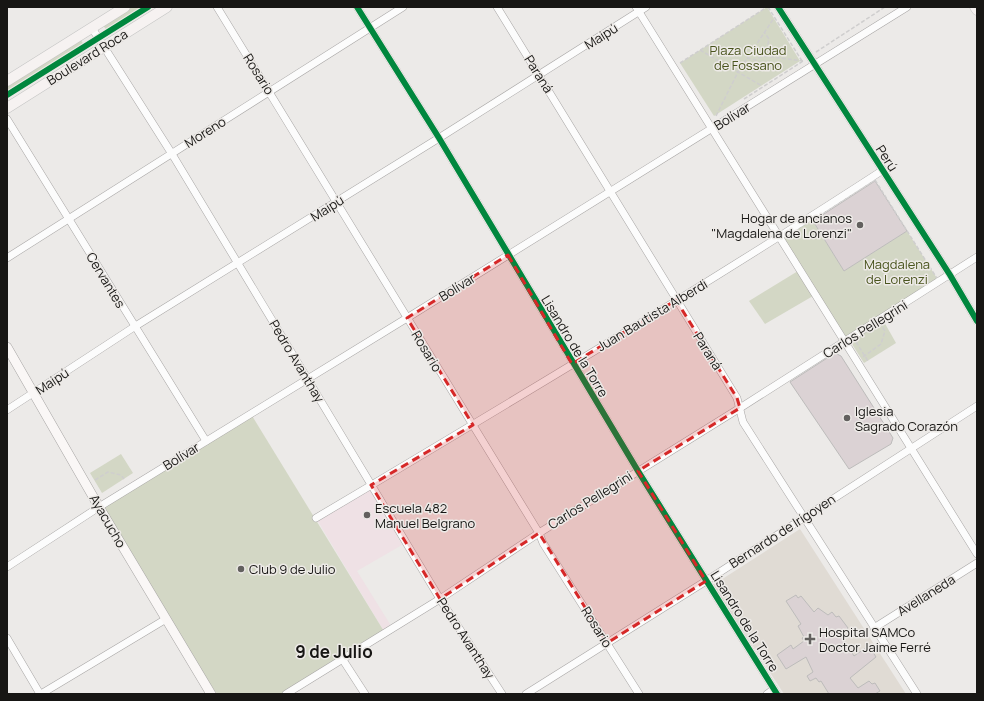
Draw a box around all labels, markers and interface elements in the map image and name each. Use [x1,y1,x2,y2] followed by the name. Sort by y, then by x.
[581,19,621,53] street label: Maipú
[43,25,131,89] street label: Boulevard Roca
[709,41,787,74] park label: Plaza Ciudad de Fossano
[239,50,279,98] street label: Rosario
[520,52,558,96] street label: Paraná
[710,98,754,134] street label: Bolívar
[181,112,230,152] street label: Moreno
[872,141,902,175] street label: Perú
[307,191,347,225] street label: Maipú
[711,209,852,242] place label: Hogar de ancianos "Magdalena de Lorenzi"
[855,220,865,230] marker: Hogar de ancianos "Magdalena de Lorenzi"
[82,249,130,311] street label: Cervantes
[864,255,930,288] park label: Magdalena de Lorenzi
[435,269,479,305] street label: Bolívar
[593,275,711,355] street label: Juan Bautista Alberdi
[537,292,613,401] street label: Lisandro de la Torre
[819,296,911,362] street label: Carlos Pellegrini
[265,316,329,406] street label: Pedro Avanthay
[408,327,447,375] street label: Rosario
[689,329,727,373] street label: Paraná
[32,363,72,399] street label: Maipú
[855,402,958,435] place label: Iglesia Sagrado Corazón
[842,413,852,423] marker: Iglesia Sagrado Corazón
[159,438,203,474] street label: Bolívar
[544,467,636,533] street label: Carlos Pellegrini
[725,490,839,572] street label: Bernardo de Irigoyen
[85,491,131,551] street label: Ayacucho
[375,499,475,532] place label: Escuela 482 Manuel Belgrano
[362,510,372,520] marker: Escuela 482 Manuel Belgrano
[249,560,336,578] place label: Club 9 de Julio
[236,564,246,574] marker: Club 9 de Julio
[707,567,784,675] street label: Lisandro de la Torre
[894,570,958,620] street label: Avellaneda
[433,594,499,682] street label: Pedro Avanthay
[577,603,617,651] street label: Rosario
[819,623,931,656] place label: Hospital SAMCo Doctor Jaime Ferré
[804,633,816,645] marker: Hospital SAMCo Doctor Jaime Ferré
[295,640,373,663] district label: 9 de Julio

